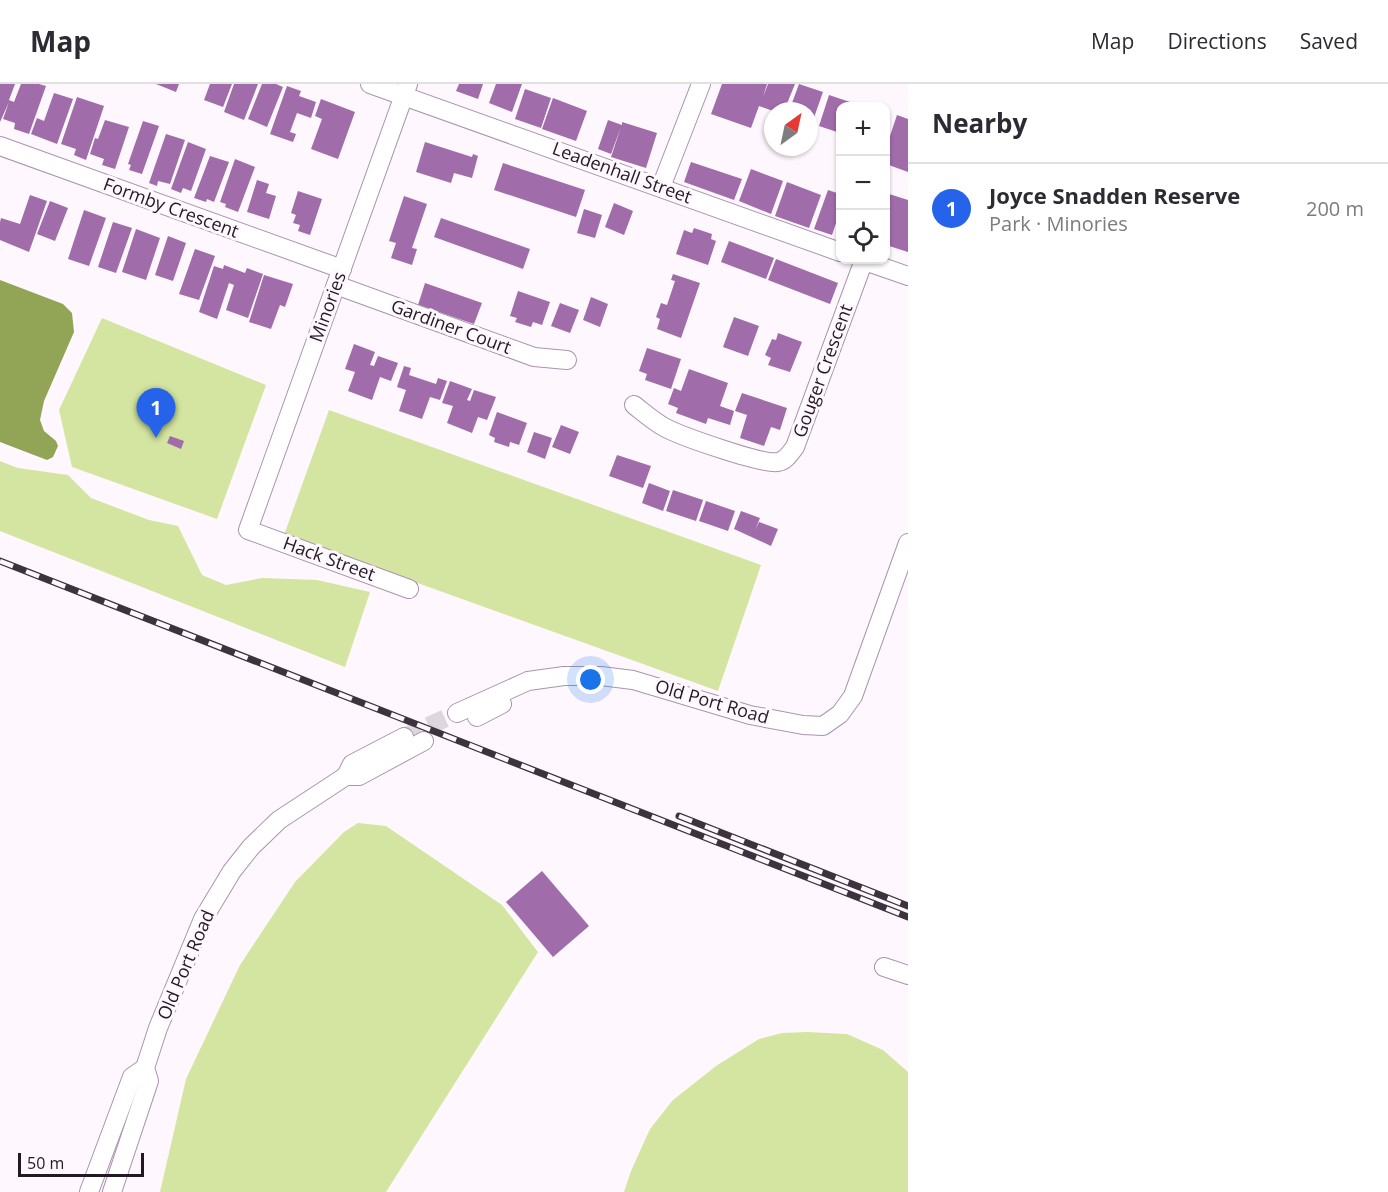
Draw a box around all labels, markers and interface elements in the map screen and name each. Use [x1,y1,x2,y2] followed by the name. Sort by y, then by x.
[30,22,91,60] text: Map
[1091,27,1134,55] text: Map
[1167,27,1267,55] text: Directions
[1300,27,1358,55] text: Saved
[764,102,818,156] north arrow
[836,102,890,264] map controls
[836,102,890,156] button: +
[932,105,1027,141] text: Nearby
[549,136,695,208] street label: Leadenhall Street
[836,156,890,210] button: −
[100,171,242,243] street label: Formby Crescent
[989,180,1240,210] text: Joyce Snadden Reserve
[946,195,957,222] text: 1
[1306,195,1364,222] text: 200 m
[836,210,890,264] button: locate
[989,210,1128,237] text: Park · Minories
[303,268,351,345] street label: Minories
[388,293,515,359] street label: Gardiner Court
[787,301,857,441] street label: Gouger Crescent
[136,388,176,438] pin: 1
[280,530,379,586] street label: Hack Street
[576,665,605,694] your location
[653,673,772,729] street label: Old Port Road
[151,906,219,1023] street label: Old Port Road
[18,1150,144,1178] scale bar
[27,1152,64,1174] text: 50 m

